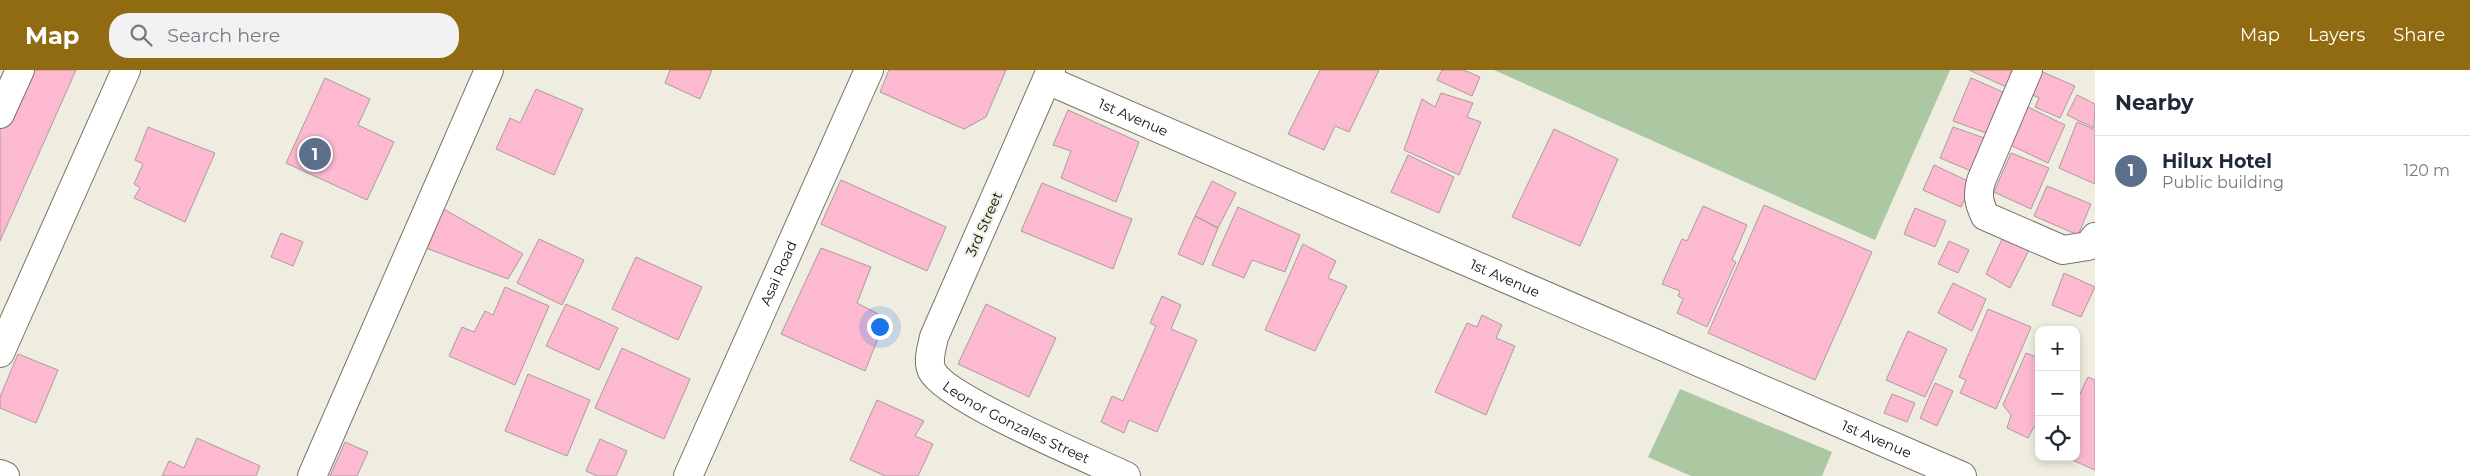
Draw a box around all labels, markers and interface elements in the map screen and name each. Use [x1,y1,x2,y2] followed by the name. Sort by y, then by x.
[109,13,459,58] search box
[25,21,79,50] text: Map
[127,21,155,49] icon: search
[167,24,280,47] text: Search here
[2240,24,2280,46] text: Map
[2308,24,2365,46] text: Layers
[2393,24,2445,46] text: Share
[2115,90,2194,115] text: Nearby
[1096,94,1171,140] street label: 1st Avenue
[299,135,331,173] pin: 1
[2162,150,2272,173] text: Hilux Hotel
[2128,161,2134,180] text: 1
[2403,161,2450,180] text: 120 m
[2162,173,2284,192] text: Public building
[962,189,1006,259] street label: 3rd Street
[756,238,801,308] street label: Asai Road
[1467,255,1543,301] street label: 1st Avenue
[867,314,893,340] your location
[2035,326,2080,461] map controls
[2035,326,2080,371] button: +
[2035,371,2080,416] button: −
[939,377,1093,468] street label: Leonor Gonzales Street
[1839,416,1914,462] street label: 1st Avenue
[2035,416,2080,461] button: locate

